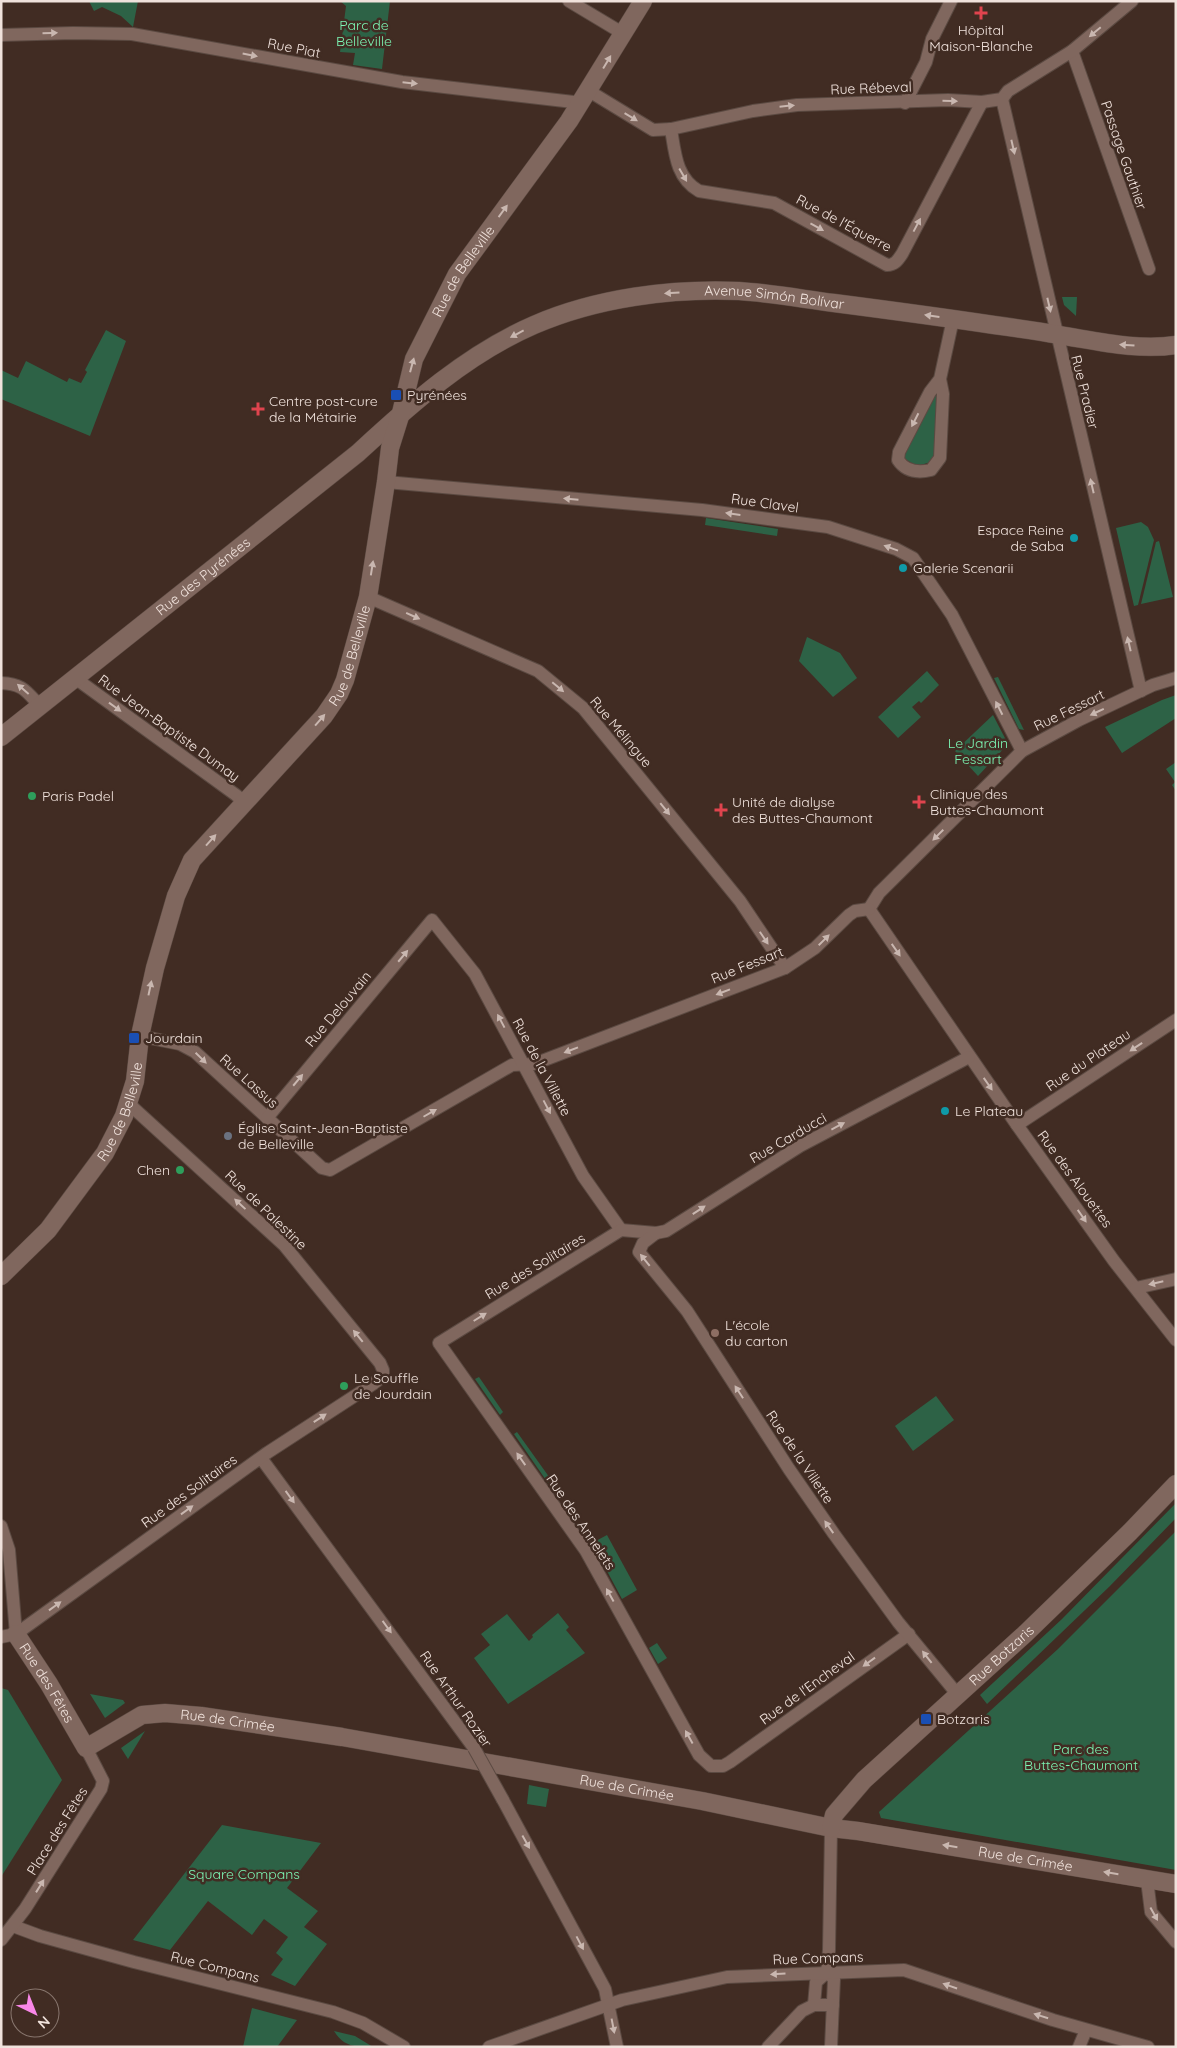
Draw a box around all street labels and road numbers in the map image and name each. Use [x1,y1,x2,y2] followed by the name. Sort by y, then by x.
[266,34,322,62] street label: Rue Piat
[830,78,912,98] street label: Rue Rébeval
[1097,98,1151,212] street label: Passage Gauthier
[793,190,895,256] street label: Rue de l'Équerre
[428,222,499,320] street label: Rue de Belleville
[704,281,846,313] street label: Avenue Simón Bolívar
[1067,353,1103,432] street label: Rue Pradier
[730,489,800,517] street label: Rue Clavel
[152,533,254,619] street label: Rue des Pyrénées
[324,603,374,710] street label: Rue de Belleville
[95,670,243,786] street label: Rue Jean-Baptiste Dumay
[1031,685,1108,735] street label: Rue Fessart
[586,693,656,771] street label: Rue Mélingue
[708,942,786,988] street label: Rue Fessart
[301,967,375,1051] street label: Rue Delouvain
[509,1015,575,1119] street label: Rue de la Villette
[1042,1025,1134,1095] street label: Rue du Plateau
[216,1050,282,1112] street label: Rue Lassus
[93,1061,146,1165] street label: Rue de Belleville
[746,1109,830,1167] street label: Rue Carducci
[1034,1127,1116,1231] street label: Rue des Alouettes
[221,1166,311,1254] street label: Rue de Palestine
[481,1229,589,1303] street label: Rue des Solitaires
[762,1407,838,1507] street label: Rue de la Villette
[138,1450,240,1532] street label: Rue des Solitaires
[542,1471,620,1573] street label: Rue des Annelets
[965,1621,1038,1689] street label: Rue Botzaris
[15,1640,79,1726] street label: Rue des Fêtes
[416,1647,496,1751] street label: Rue Arthur Rozier
[756,1647,858,1729] street label: Rue de l'Encheval
[180,1705,276,1736] street label: Rue de Crimée
[578,1770,676,1805] street label: Rue de Crimée
[23,1784,91,1878] street label: Place des Fêtes
[977,1842,1074,1876] street label: Rue de Crimée
[169,1947,261,1987] street label: Rue Compans
[772,1947,864,1969] street label: Rue Compans

